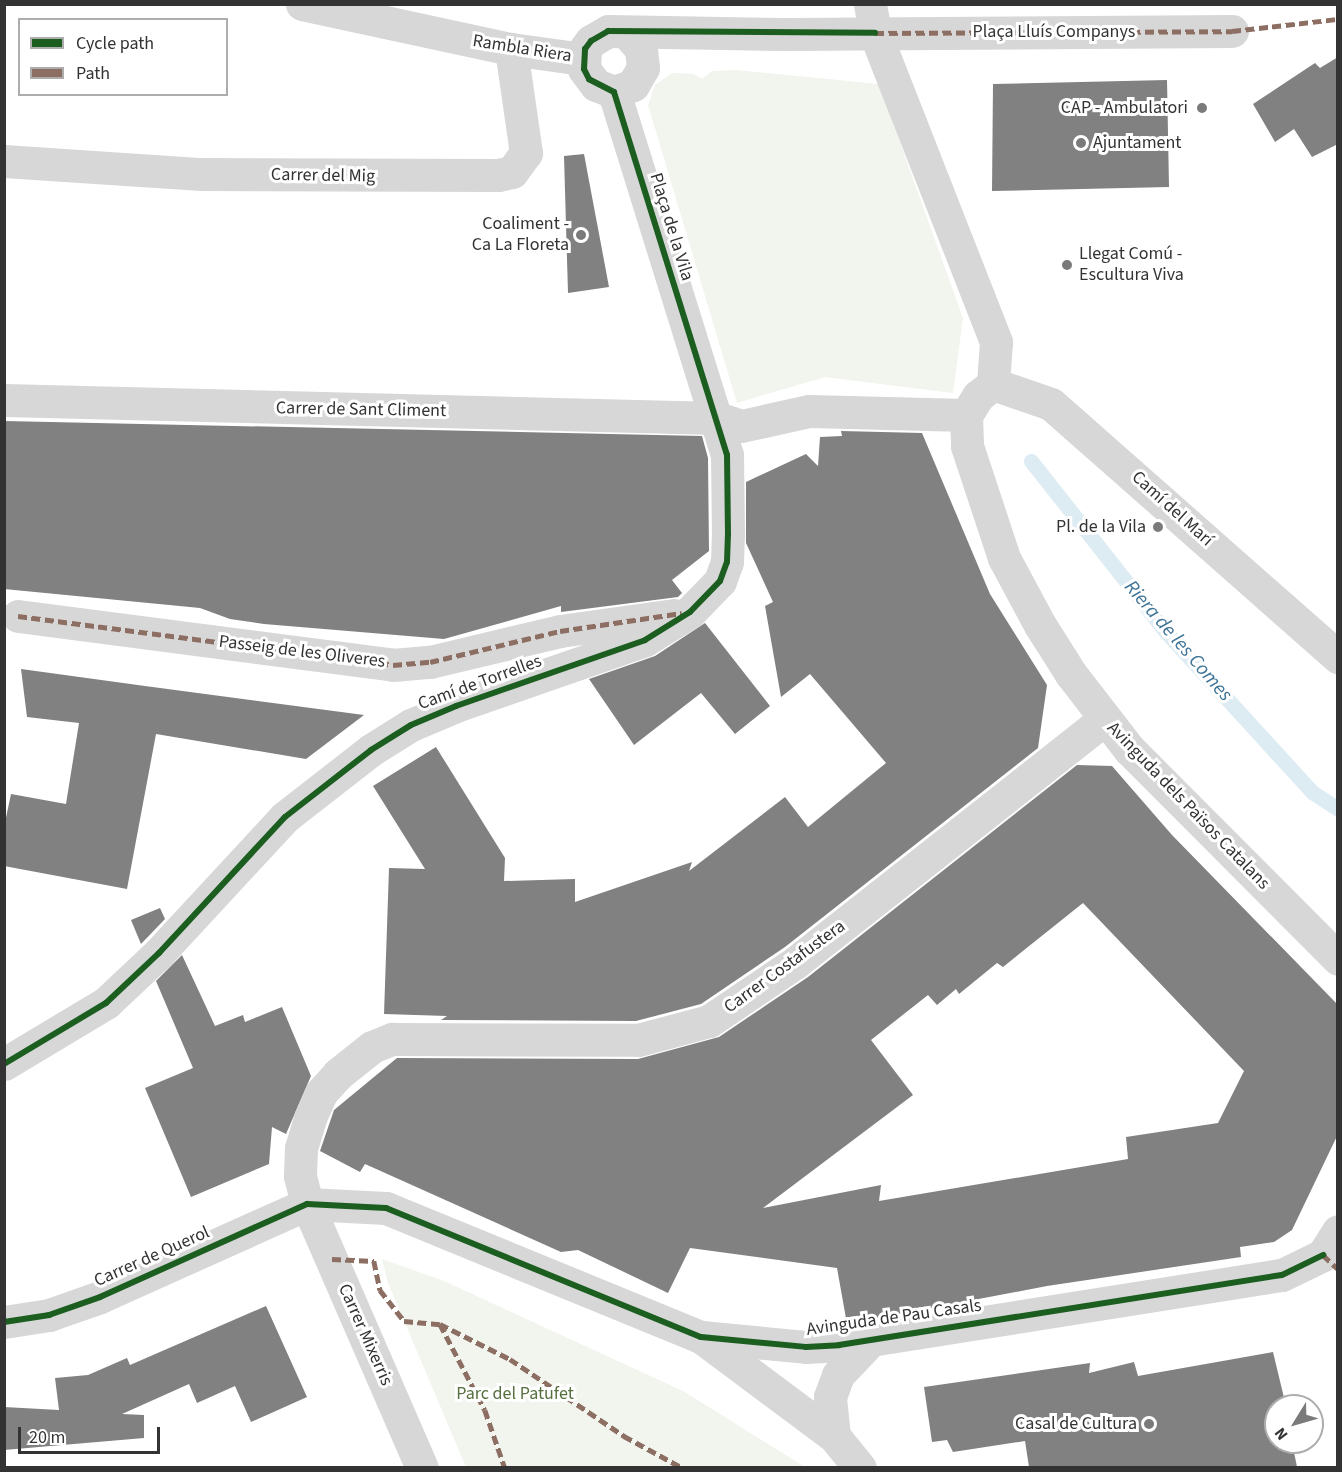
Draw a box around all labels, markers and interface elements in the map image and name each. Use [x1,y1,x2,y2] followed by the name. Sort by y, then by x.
[18,18,228,96] legend
[973,21,1135,43] street label: Plaça Lluís Companys
[76,31,154,56] text: Cycle path
[471,31,573,67] street label: Rambla Riera
[76,61,110,86] text: Path
[1061,97,1188,119] place label: CAP - Ambulatori
[1193,99,1211,117] marker: CAP - Ambulatori
[1093,132,1181,154] place label: Ajuntament
[1074,136,1088,150] marker: Ajuntament
[271,164,375,188] street label: Carrer del Mig
[644,170,698,284] street label: Plaça de la Vila
[472,214,569,256] place label: Coaliment - Ca La Floreta
[574,228,588,242] marker: Coaliment - Ca La Floreta
[1079,244,1184,286] place label: Llegat Comú - Escultura Viva
[1060,258,1074,272] marker: Llegat Comú - Escultura Viva
[276,398,446,422] street label: Carrer de Sant Climent
[1127,467,1217,551] street label: Camí del Marí
[1056,516,1146,538] place label: Pl. de la Vila
[1151,520,1165,534] marker: Pl. de la Vila
[1119,576,1237,706] water label: Riera de les Comes
[218,631,386,673] street label: Passeig de les Oliveres
[415,651,545,715] street label: Camí de Torrelles
[1102,718,1274,894] street label: Avinguda dels Països Catalans
[720,916,850,1018] street label: Carrer Costafustera
[91,1222,213,1292] street label: Carrer de Querol
[333,1281,397,1389] street label: Carrer Mixerris
[805,1295,983,1341] street label: Avinguda de Pau Casals
[456,1383,574,1405] park label: Parc del Patufet
[1264,1394,1324,1454] north arrow
[1015,1413,1137,1435] place label: Casal de Cultura
[21,1415,164,1453] scale bar
[1142,1417,1156,1431] marker: Casal de Cultura
[1269,1423,1293,1445] text: N
[29,1425,65,1450] text: 20 m

